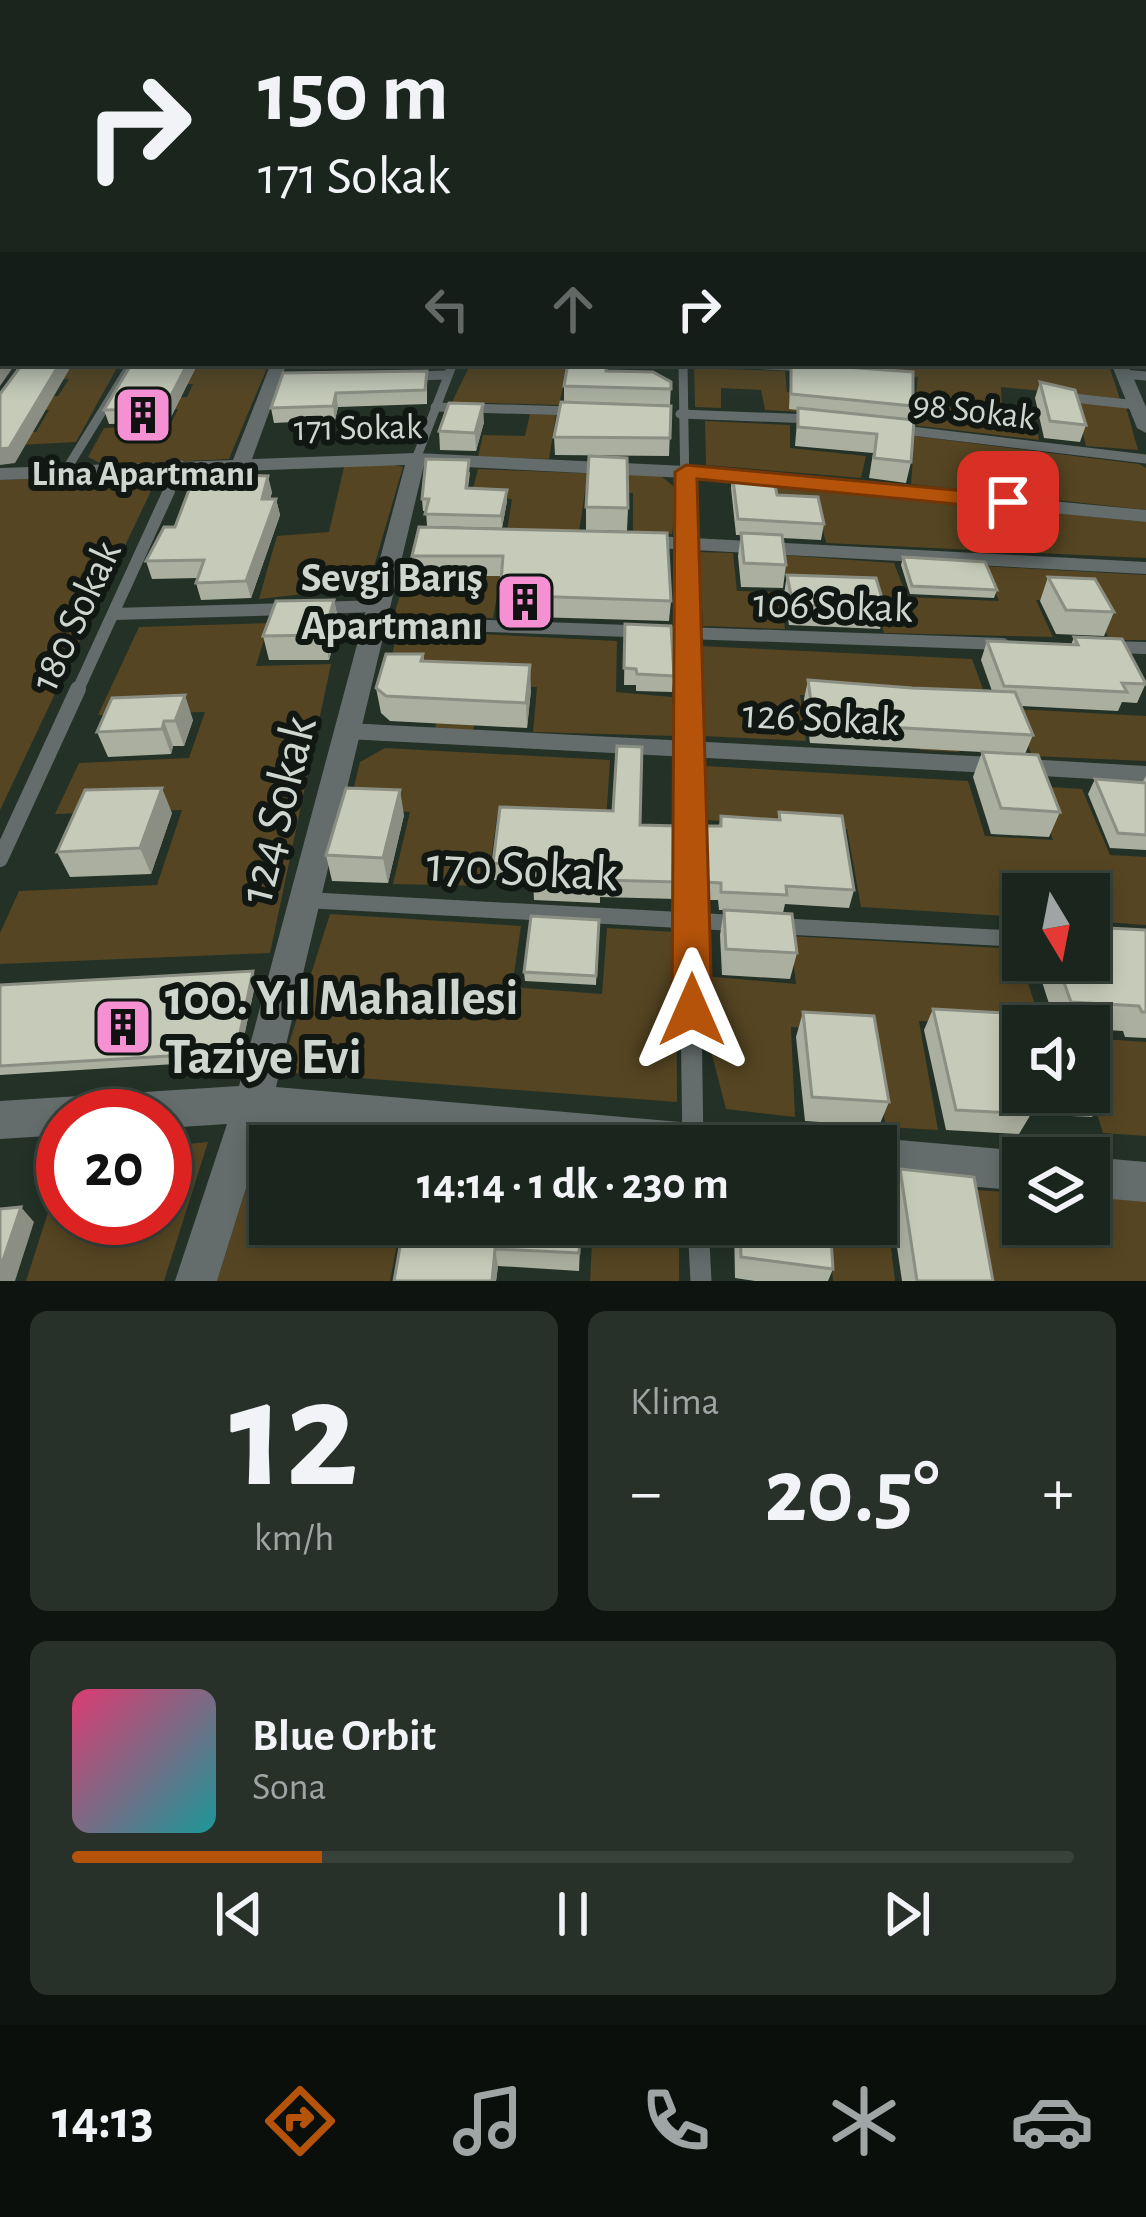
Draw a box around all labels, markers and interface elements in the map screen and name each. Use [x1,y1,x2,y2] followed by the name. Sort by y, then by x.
[60,48,216,204] icon: right
[258,52,449,136] text: 150 m
[258,150,451,204] text: 171 Sokak
[414,276,480,342] icon: left
[540,276,606,342] icon: ahead
[666,276,732,342] icon: right
[112,384,174,446] building icon: Lina Apartmanı
[911,386,1038,436] street label: 98 Sokak
[293,409,423,447] street label: 171 Sokak
[957,451,1059,553] pin
[32,456,254,492] place label: Lina Apartmanı
[975,469,1041,535] icon: arrive
[23,535,129,697] street label: 180 Sokak
[301,557,483,647] place label: Sevgi Barış Apartmanı
[494,571,556,633] building icon: Sevgi Barış Apartmanı
[752,582,914,630] street label: 106 Sokak
[742,693,900,743] street label: 126 Sokak
[230,711,326,909] street label: 124 Sokak
[425,840,619,900] street label: 170 Sokak
[1002,873,1110,981] north arrow
[1002,873,1110,1245] map controls
[629,947,755,1073] position arrow
[165,973,519,1083] place label: 100. Yıl Mahallesi Taziye Evi
[92,996,154,1058] building icon: 100. Yıl Mahallesi Taziye Evi
[1002,1005,1110,1113] button: sound
[36,1089,192,1245] speed limit sign: 20
[1002,1137,1110,1245] button: layers
[417,1162,729,1207] text: 14:14 · 1 dk · 230 m
[229,1359,359,1515] text: 12
[630,1383,720,1422] text: Klima
[764,1448,940,1538] text: 20.5°
[630,1460,662,1526] text: −
[1042,1460,1074,1526] text: +
[254,1519,334,1558] text: km/h
[252,1714,436,1759] text: Blue Orbit
[252,1768,327,1807] text: Sona
[206,1881,272,1947] icon: previous
[540,1881,606,1947] icon: pause
[874,1881,940,1947] icon: next
[258,2079,342,2163] icon: directions
[446,2079,530,2163] icon: music
[634,2079,718,2163] icon: phone
[822,2079,906,2163] icon: climate
[1010,2079,1094,2163] icon: car
[52,2094,154,2148] text: 14:13

